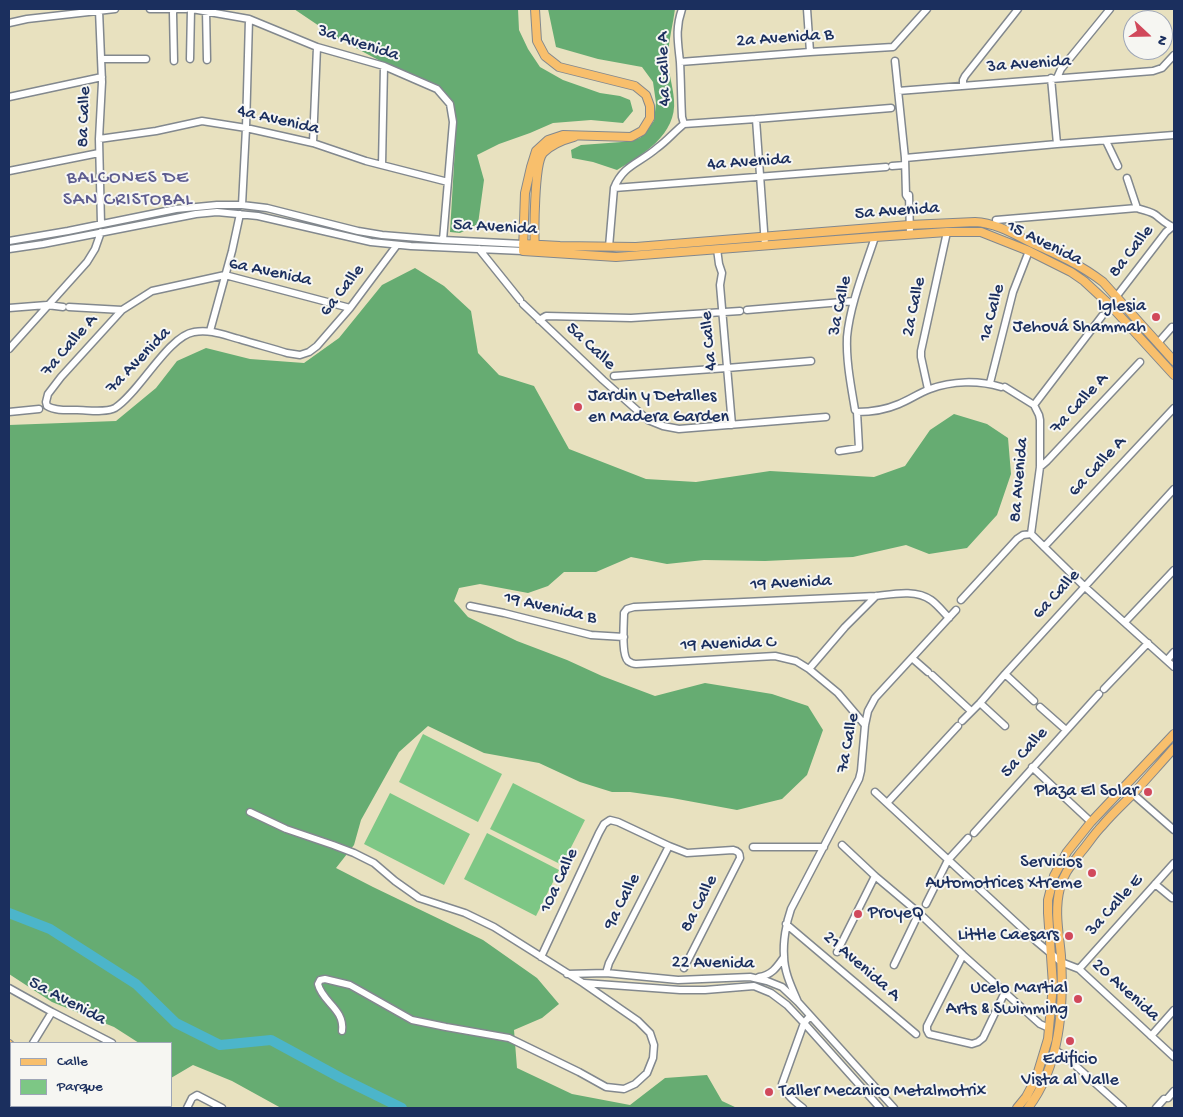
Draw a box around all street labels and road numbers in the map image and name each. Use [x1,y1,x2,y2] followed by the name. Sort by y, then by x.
[315,21,401,67] street label: 3a Avenida
[736,25,834,53] street label: 2a Avenida B
[653,31,677,107] street label: 4a Calle A
[986,51,1072,79] street label: 3a Avenida
[73,86,97,148] street label: 8a Calle
[235,101,321,141] street label: 4a Avenida
[707,149,791,177] street label: 4a Avenida
[854,198,940,226] street label: 5a Avenida
[452,215,538,241] street label: 5a Avenida
[1002,216,1086,272] street label: 15 Avenida
[1105,221,1159,283] street label: 8a Calle
[227,254,313,292] street label: 6a Avenida
[316,261,370,321] street label: 6a Calle
[824,274,858,338] street label: 3a Calle
[898,275,932,339] street label: 2a Calle
[975,282,1011,344] street label: 1a Calle
[37,310,103,382] street label: 7a Calle A
[697,310,723,372] street label: 4a Calle
[560,318,620,376] street label: 5a Calle
[102,323,176,399] street label: 7a Avenida
[1046,369,1114,439] street label: 7a Calle A
[1064,432,1132,502] street label: 6a Calle A
[1006,437,1034,523] street label: 8a Avenida
[1029,566,1085,624] street label: 6a Calle
[750,571,832,597] street label: 19 Avenida
[501,588,599,630] street label: 19 Avenida B
[680,633,776,657] street label: 19 Avenida C
[833,711,865,775] street label: 7a Calle
[997,723,1053,783] street label: 5a Calle
[536,845,584,917] street label: 10a Calle
[600,870,646,934] street label: 9a Calle
[1082,871,1148,941] street label: 3a Calle E
[677,872,723,936] street label: 8a Calle
[818,927,904,1007] street label: 21 Avenida A
[671,952,755,976] street label: 22 Avenida
[1087,955,1163,1027] street label: 20 Avenida
[25,973,109,1031] street label: 5a Avenida

